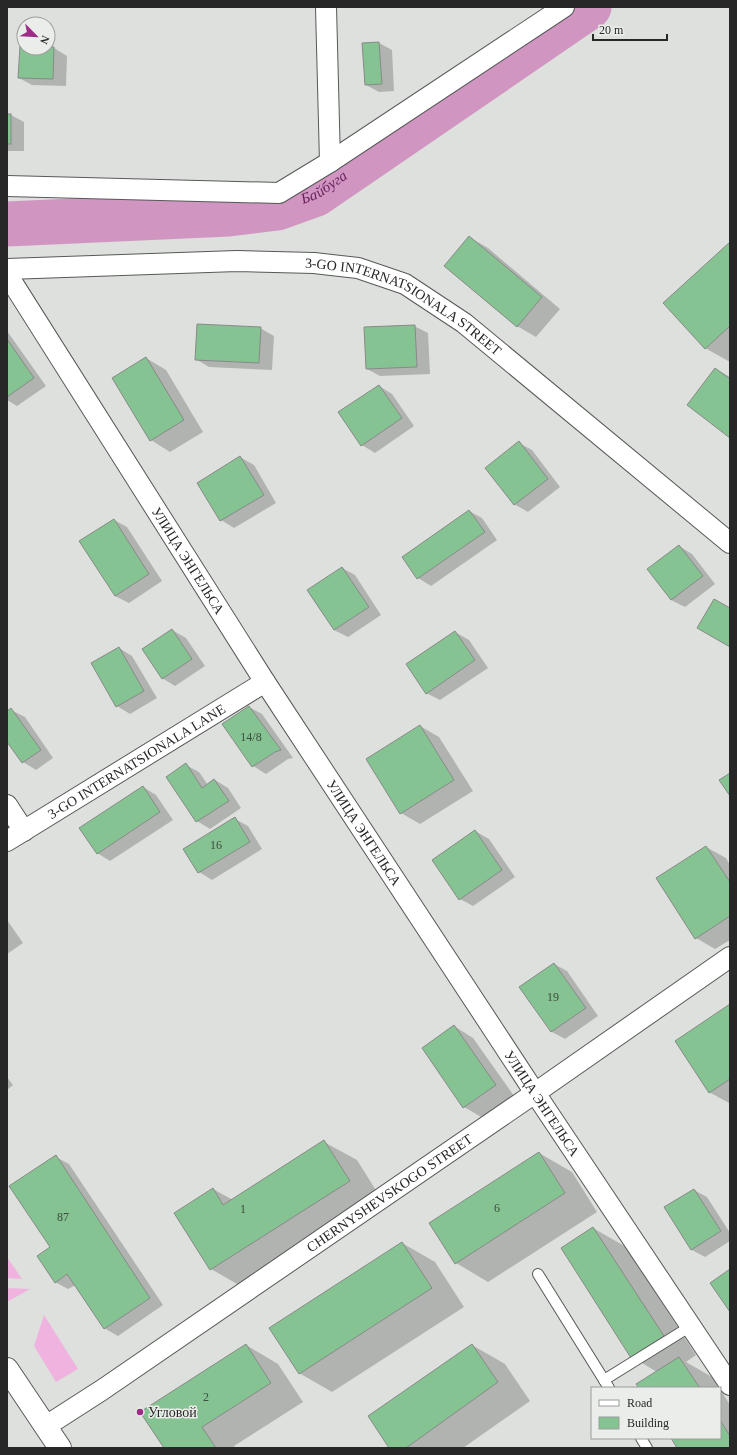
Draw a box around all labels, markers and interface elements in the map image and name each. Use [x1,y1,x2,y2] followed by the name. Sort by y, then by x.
[16,16,56,56] north arrow
[593,16,667,42] scale bar
[599,23,624,37] text: 20 m
[38,34,52,46] text: N
[298,167,350,207] water label: Байбуга
[305,255,505,358] street label: 3-GO INTERNATSIONALA STREET
[149,504,228,617] street label: УЛИЦА ЭНГЕЛЬСА
[45,701,228,822] street label: 3-GO INTERNATSIONALA LANE
[240,730,262,744] house number: 14/8
[324,777,405,889] street label: УЛИЦА ЭНГЕЛЬСА
[210,838,222,852] house number: 16
[547,990,559,1004] house number: 19
[502,1048,583,1160] street label: УЛИЦА ЭНГЕЛЬСА
[304,1131,475,1255] street label: CHERNYSHEVSKOGO STREET
[494,1201,500,1215] house number: 6
[240,1202,246,1216] house number: 1
[57,1210,69,1224] house number: 87
[591,1387,721,1439] legend
[203,1390,209,1404] house number: 2
[627,1396,652,1410] text: Road
[148,1405,197,1420] place label: Угловой
[135,1407,145,1417] marker: Угловой
[627,1416,669,1430] text: Building

